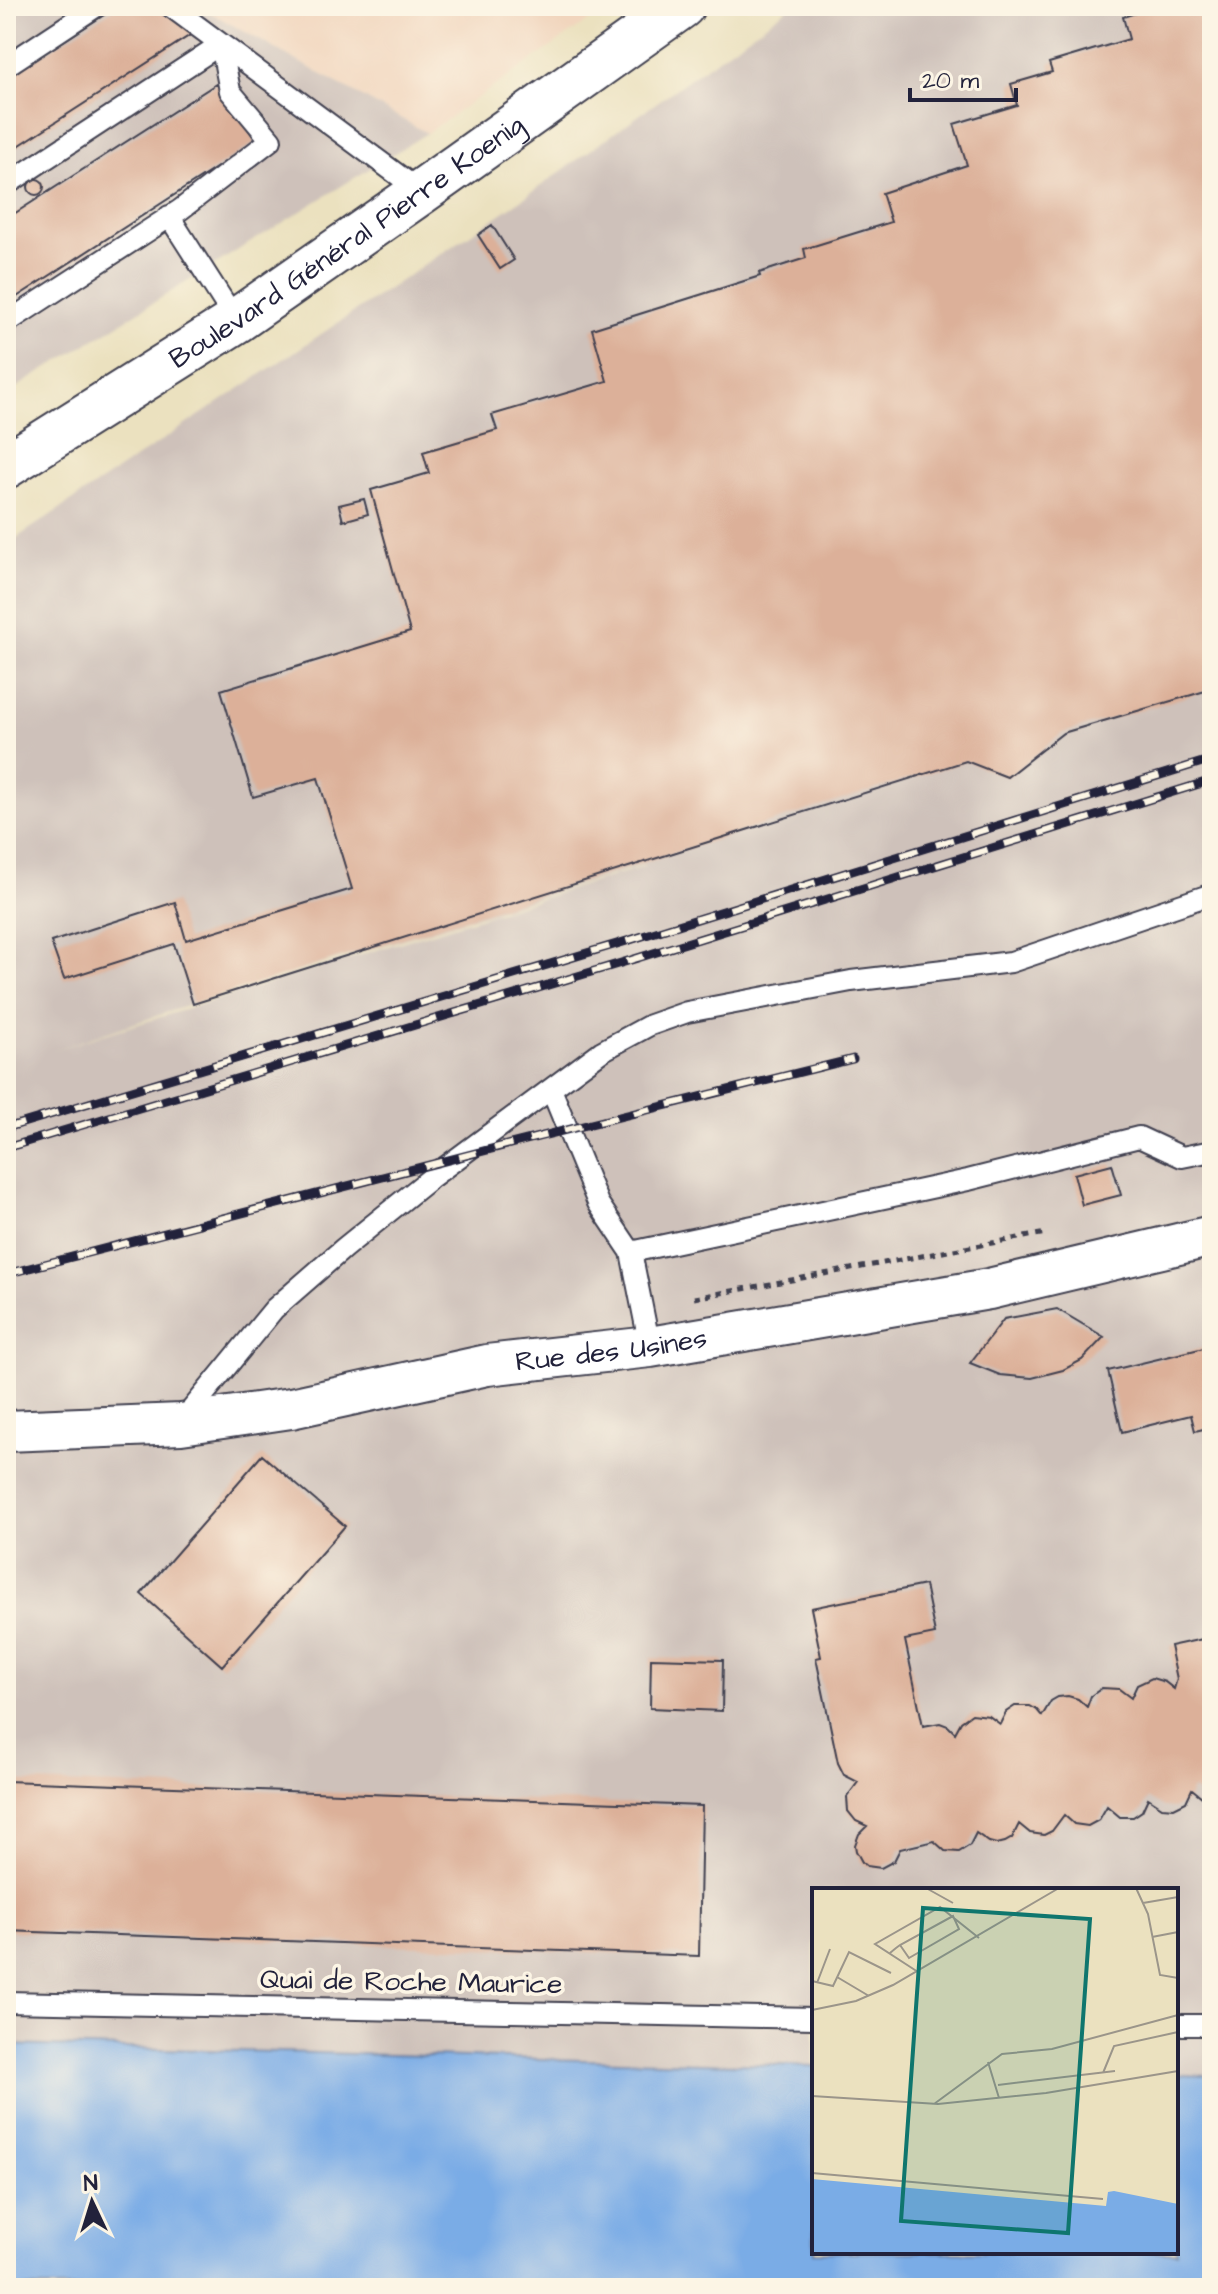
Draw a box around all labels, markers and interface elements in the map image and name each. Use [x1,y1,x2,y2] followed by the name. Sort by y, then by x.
[910,52,1016,102] scale bar
[922,64,979,98] text: 20 m
[162,105,532,378] street label: Boulevard Général Pierre Koenig
[513,1318,710,1381] street label: Rue des Usines
[812,1888,1178,2254] inset map
[259,1960,563,2004] street label: Quai de Roche Maurice
[52,2162,132,2242] north arrow
[83,2168,99,2199] text: N

